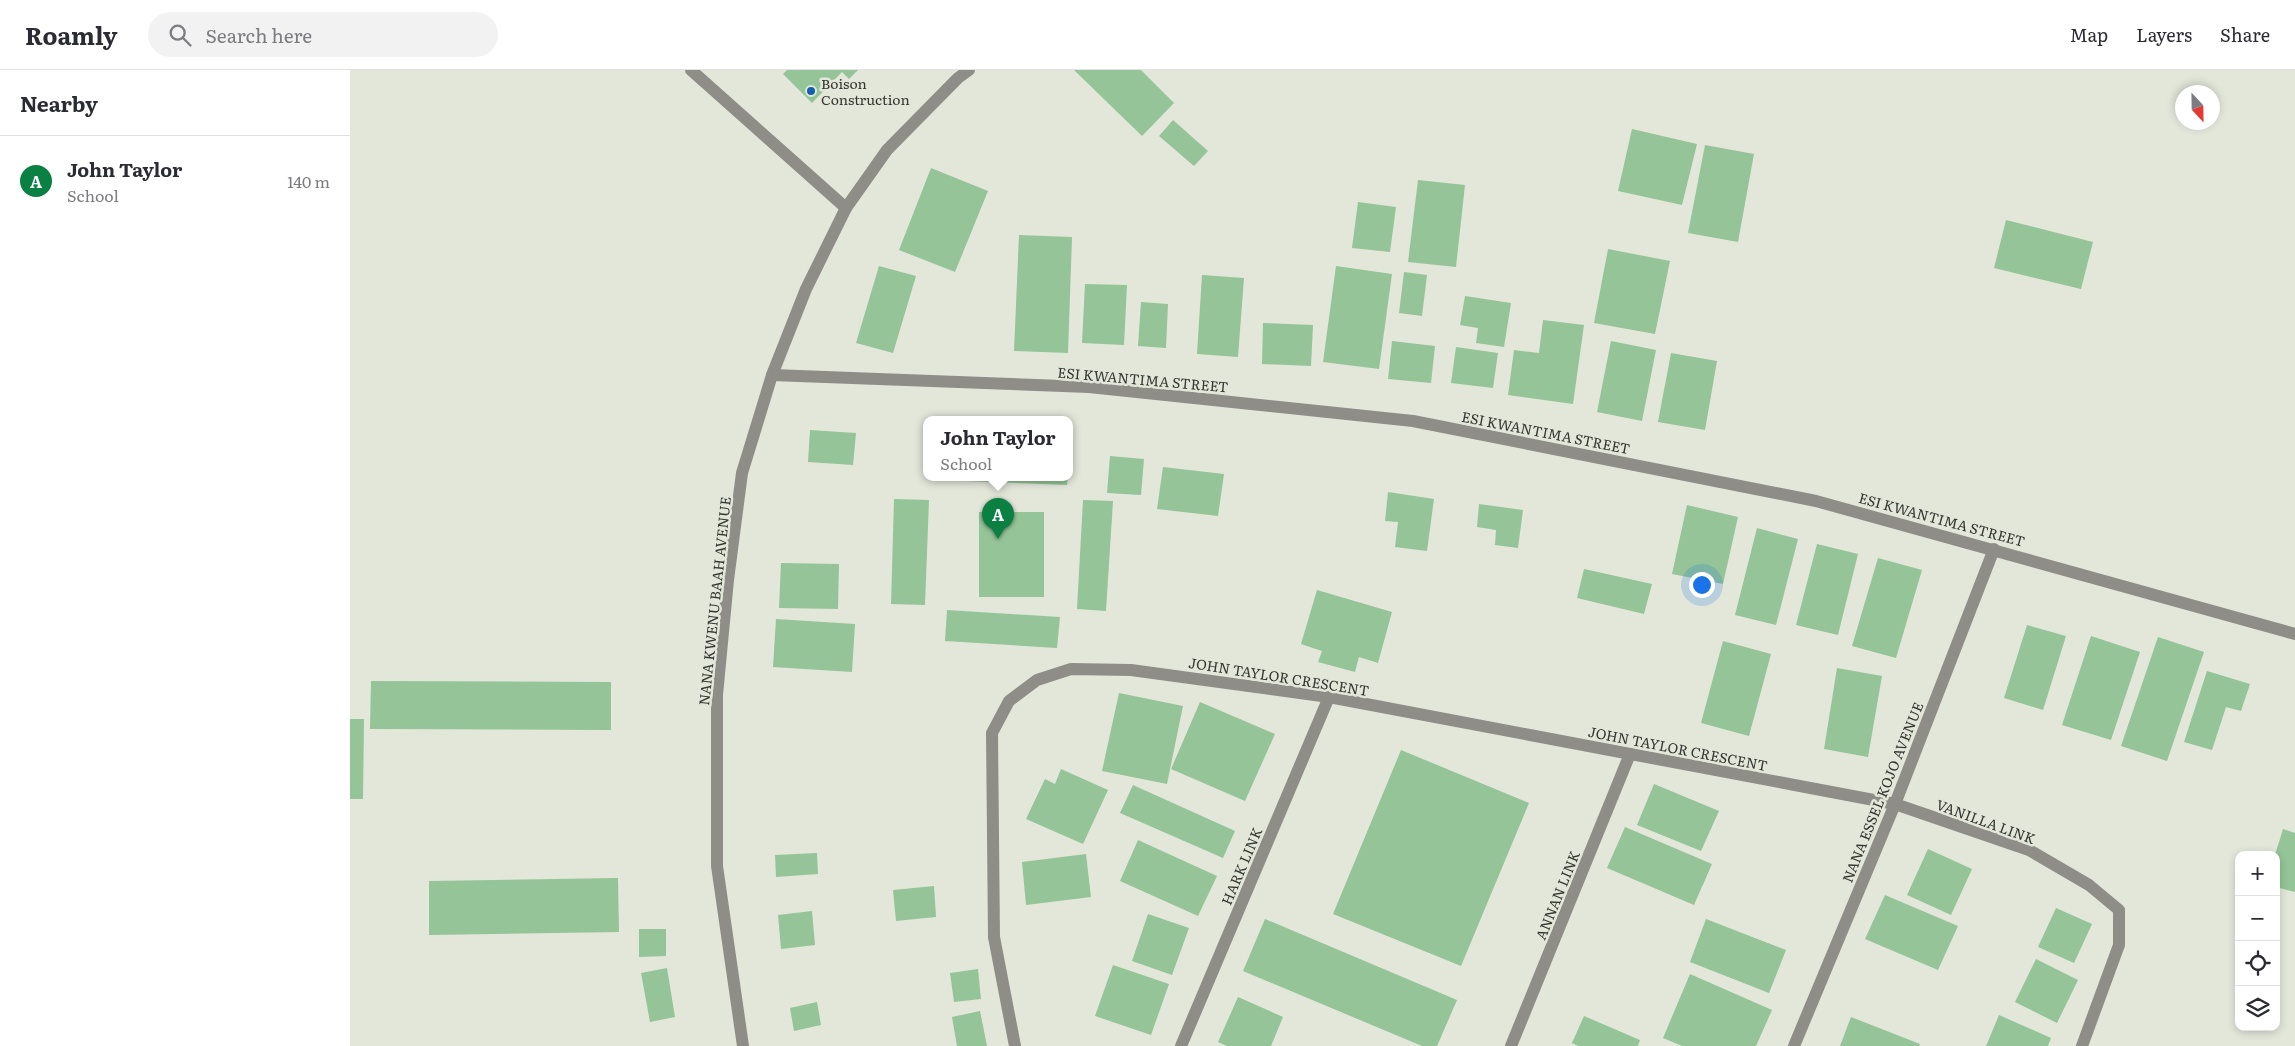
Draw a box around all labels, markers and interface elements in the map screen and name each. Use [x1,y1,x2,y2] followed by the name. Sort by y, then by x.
[148,12,498,57] search box
[25,17,118,52] text: Roamly
[166,21,194,49] icon: search
[206,21,312,49] text: Search here
[2070,21,2108,48] text: Map
[2136,21,2192,48] text: Layers
[2220,21,2270,48] text: Share
[821,73,910,109] place label: Boison Construction
[805,85,817,97] marker: Boison Construction
[2175,85,2220,130] north arrow
[20,87,98,118] text: Nearby
[67,155,182,183] text: John Taylor
[30,169,42,193] text: A
[287,169,330,193] text: 140 m
[67,183,119,207] text: School
[1057,362,1229,396] street label: ESI KWANTIMA STREET
[1460,406,1632,458] street label: ESI KWANTIMA STREET
[923,416,1073,481] popup
[940,423,1056,451] text: John Taylor
[940,451,992,475] text: School
[1857,487,2027,551] street label: ESI KWANTIMA STREET
[693,495,735,706] street label: NANA KWENU BAAH AVENUE
[982,498,1014,539] pin: A
[1689,572,1715,598] your location
[1187,652,1371,700] street label: JOHN TAYLOR CRESCENT
[1837,699,1927,885] street label: NANA ESSEL KOJO AVENUE
[1586,721,1770,775] street label: JOHN TAYLOR CRESCENT
[1934,794,2039,848] street label: VANILLA LINK
[1216,824,1266,908] street label: HARK LINK
[1530,847,1584,943] street label: ANNAN LINK
[2235,851,2280,1031] map controls
[2235,851,2280,896] button: +
[2235,896,2280,941] button: −
[2235,941,2280,986] button: locate
[2235,986,2280,1031] button: layers

